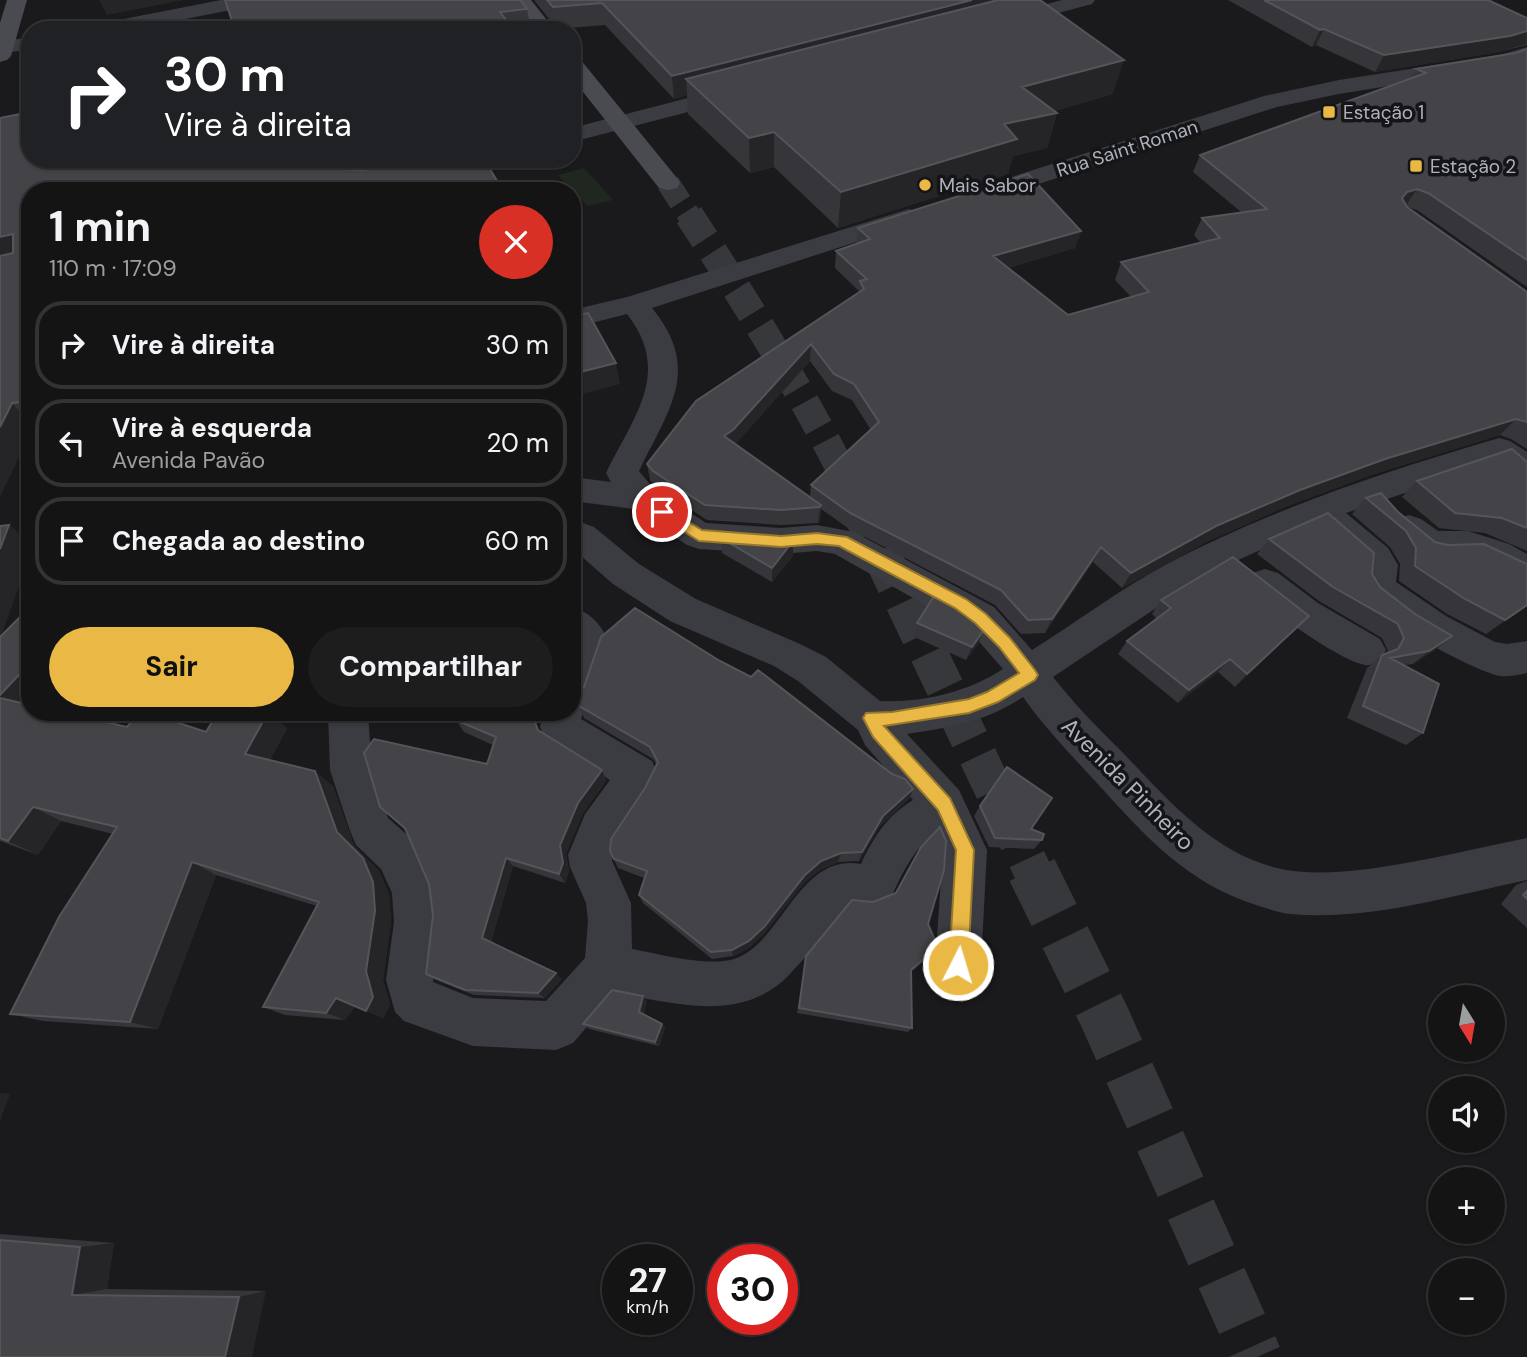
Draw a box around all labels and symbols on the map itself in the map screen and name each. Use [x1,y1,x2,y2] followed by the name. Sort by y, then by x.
[1343,100,1424,125] place label: Estação 1
[1321,104,1337,120] marker: Estação 1
[1053,114,1201,183] street label: Rua Saint Roman
[1430,154,1516,179] place label: Estação 2
[1408,158,1424,174] marker: Estação 2
[939,173,1036,198] place label: Mais Sabor
[917,177,933,193] marker: Mais Sabor
[632,482,692,542] pin
[1055,711,1201,857] street label: Avenida Pinheiro
[921,928,995,1002] position arrow
[1428,985,1505,1062] north arrow
[707,1244,798,1335] speed limit sign: 30

